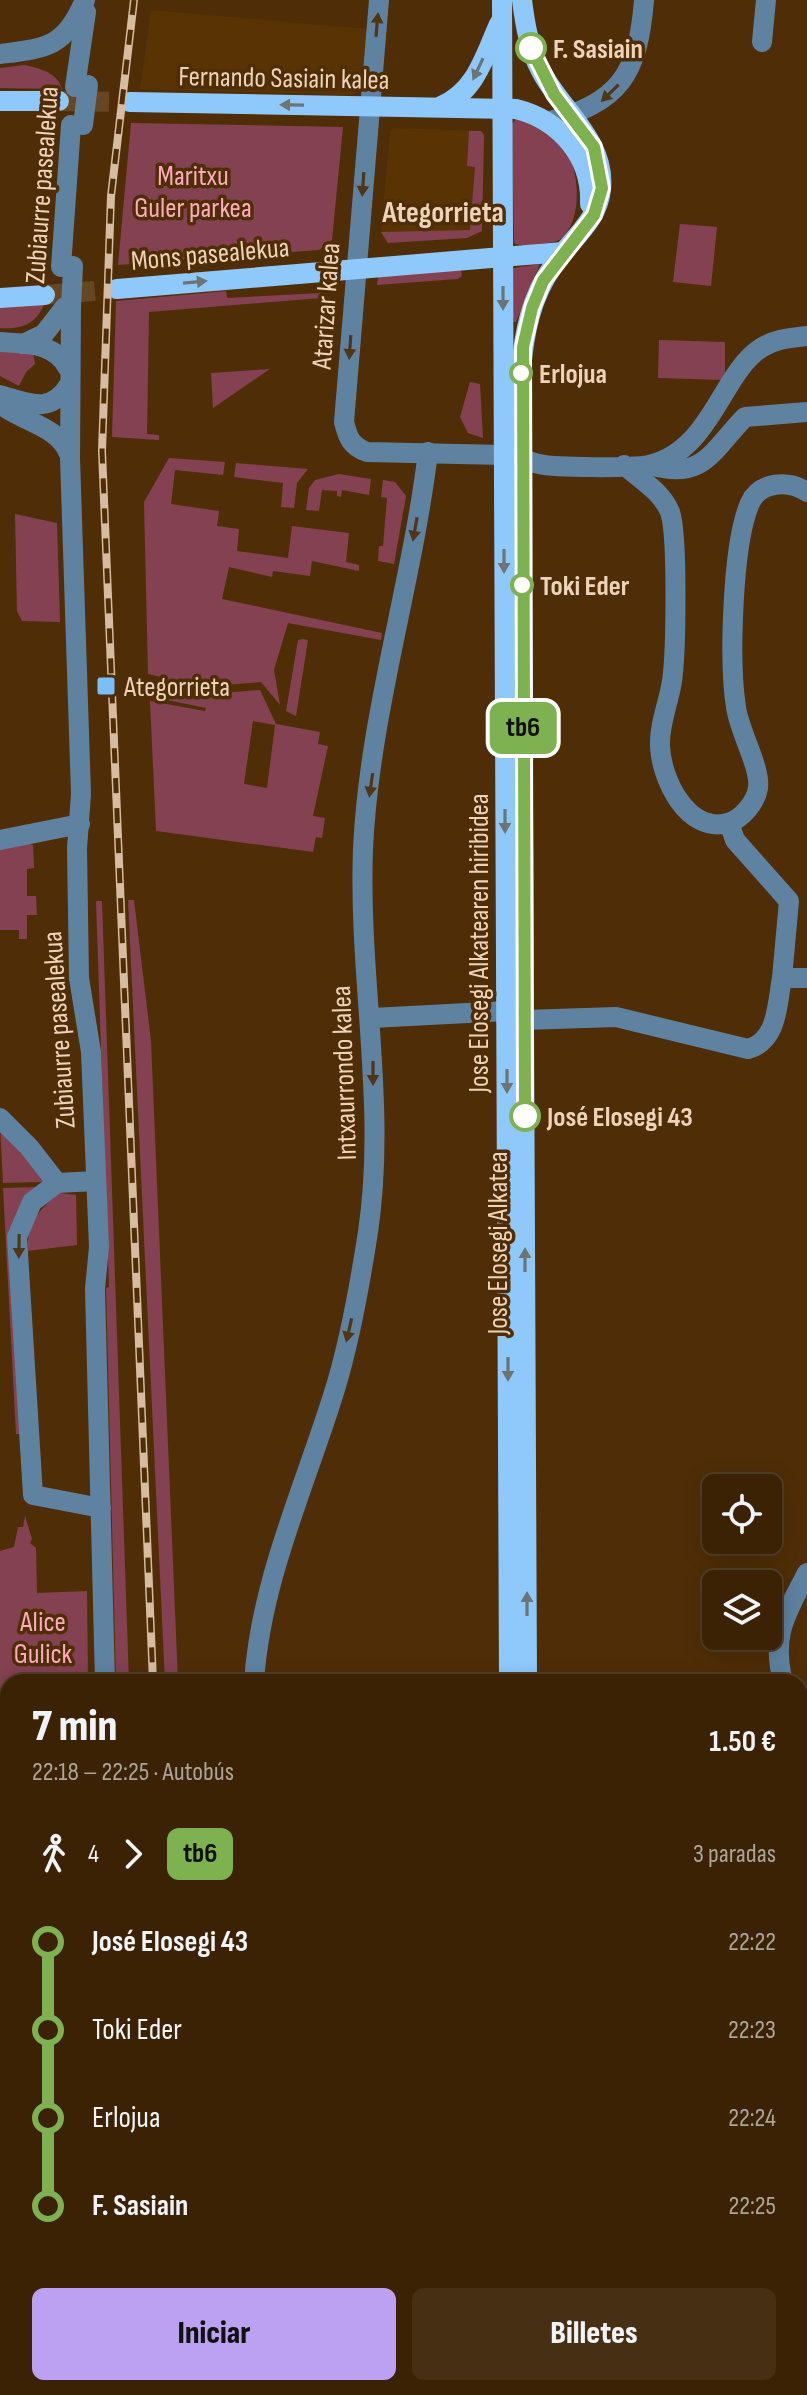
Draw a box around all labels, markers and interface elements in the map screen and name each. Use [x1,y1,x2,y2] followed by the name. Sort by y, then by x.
[371,12,384,37] one-way arrow
[516,33,546,63] marker: F. Sasiain
[553,33,643,66] place label: F. Sasiain
[471,57,485,81] one-way arrow
[178,60,390,97] street label: Fernando Sasiain kalea
[601,84,620,102] one-way arrow
[19,85,66,285] street label: Zubiaurre pasealekua
[279,99,304,111] one-way arrow
[134,160,252,225] park label: Maritxu Guler parkea
[356,172,369,197] one-way arrow
[381,195,504,231] district label: Ategorrieta
[130,231,291,278] street label: Mons pasealekua
[306,242,347,371] street label: Atarizar kalea
[183,275,208,288] one-way arrow
[497,286,509,311] one-way arrow
[343,335,356,360] one-way arrow
[539,358,607,391] place label: Erlojua
[510,362,532,384] marker: Erlojua
[409,517,421,542] one-way arrow
[498,549,510,574] one-way arrow
[540,570,630,603] place label: Toki Eder
[511,574,533,596] marker: Toki Eder
[123,671,230,704] place label: Ategorrieta
[95,675,117,697] marker: Ategorrieta
[477,702,569,754] line badge: tb6
[506,711,540,744] text: tb6
[364,773,377,798] one-way arrow
[463,793,496,1094] street label: Jose Elosegi Alkatearen hiribidea
[499,809,511,834] one-way arrow
[36,930,83,1130] street label: Zubiaurre pasealekua
[325,985,364,1161] street label: Intxaurrondo kalea
[367,1061,379,1086] one-way arrow
[501,1069,513,1094] one-way arrow
[510,1101,540,1131] marker: José Elosegi 43
[546,1101,693,1134] place label: José Elosegi 43
[482,1151,515,1336] street label: Jose Elosegi Alkatea
[13,1234,25,1259] one-way arrow
[519,1247,531,1272] one-way arrow
[342,1318,355,1343] one-way arrow
[502,1357,514,1382] one-way arrow
[702,1474,782,1650] map controls
[702,1474,782,1554] button: locate
[702,1570,782,1650] button: layers
[521,1591,533,1616] one-way arrow
[14,1606,73,1671] park label: Alice Gulick
[32,1700,118,1753] text: 7 min
[709,1724,776,1760] text: 1.50 €
[32,1757,234,1788] text: 22:18 – 22:25 · Autobús
[32,1832,76,1876] icon: walk
[111,1832,155,1876] icon: forward
[183,1837,217,1870] text: tb6
[88,1839,99,1870] text: 4
[693,1839,776,1870] text: 3 paradas
[92,1924,248,1960] text: José Elosegi 43
[728,1927,776,1958] text: 22:22
[92,2012,182,2048] text: Toki Eder
[728,2015,776,2046] text: 22:23
[92,2100,160,2136] text: Erlojua
[728,2103,776,2134] text: 22:24
[92,2188,188,2224] text: F. Sasiain
[728,2191,776,2222] text: 22:25
[32,2288,396,2380] button: Iniciar
[412,2288,776,2380] button: Billetes

